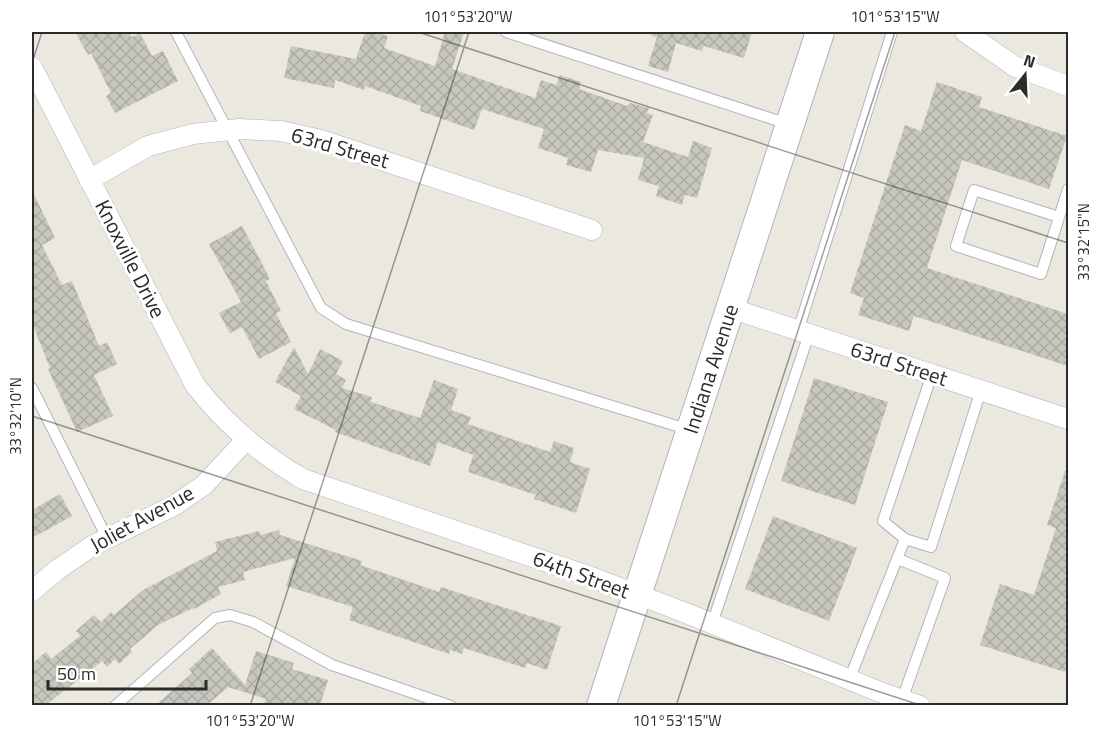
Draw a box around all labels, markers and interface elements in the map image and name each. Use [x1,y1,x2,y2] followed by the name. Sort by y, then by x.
[423,5,513,28] text: 101°53'20"W
[850,5,940,28] text: 101°53'15"W
[995,45,1055,105] north arrow
[1021,48,1039,74] text: N
[288,118,394,176] street label: 63rd Street
[87,194,174,323] street label: Knoxville Drive
[1072,203,1095,281] text: 33°32'15"N
[674,300,746,438] street label: Indiana Avenue
[847,332,953,394] street label: 63rd Street
[4,377,27,455] text: 33°32'10"N
[84,476,199,560] street label: Joliet Avenue
[528,542,635,607] street label: 64th Street
[48,653,206,691] scale bar
[57,660,96,687] text: 50 m
[205,709,295,732] text: 101°53'20"W
[632,709,722,732] text: 101°53'15"W

